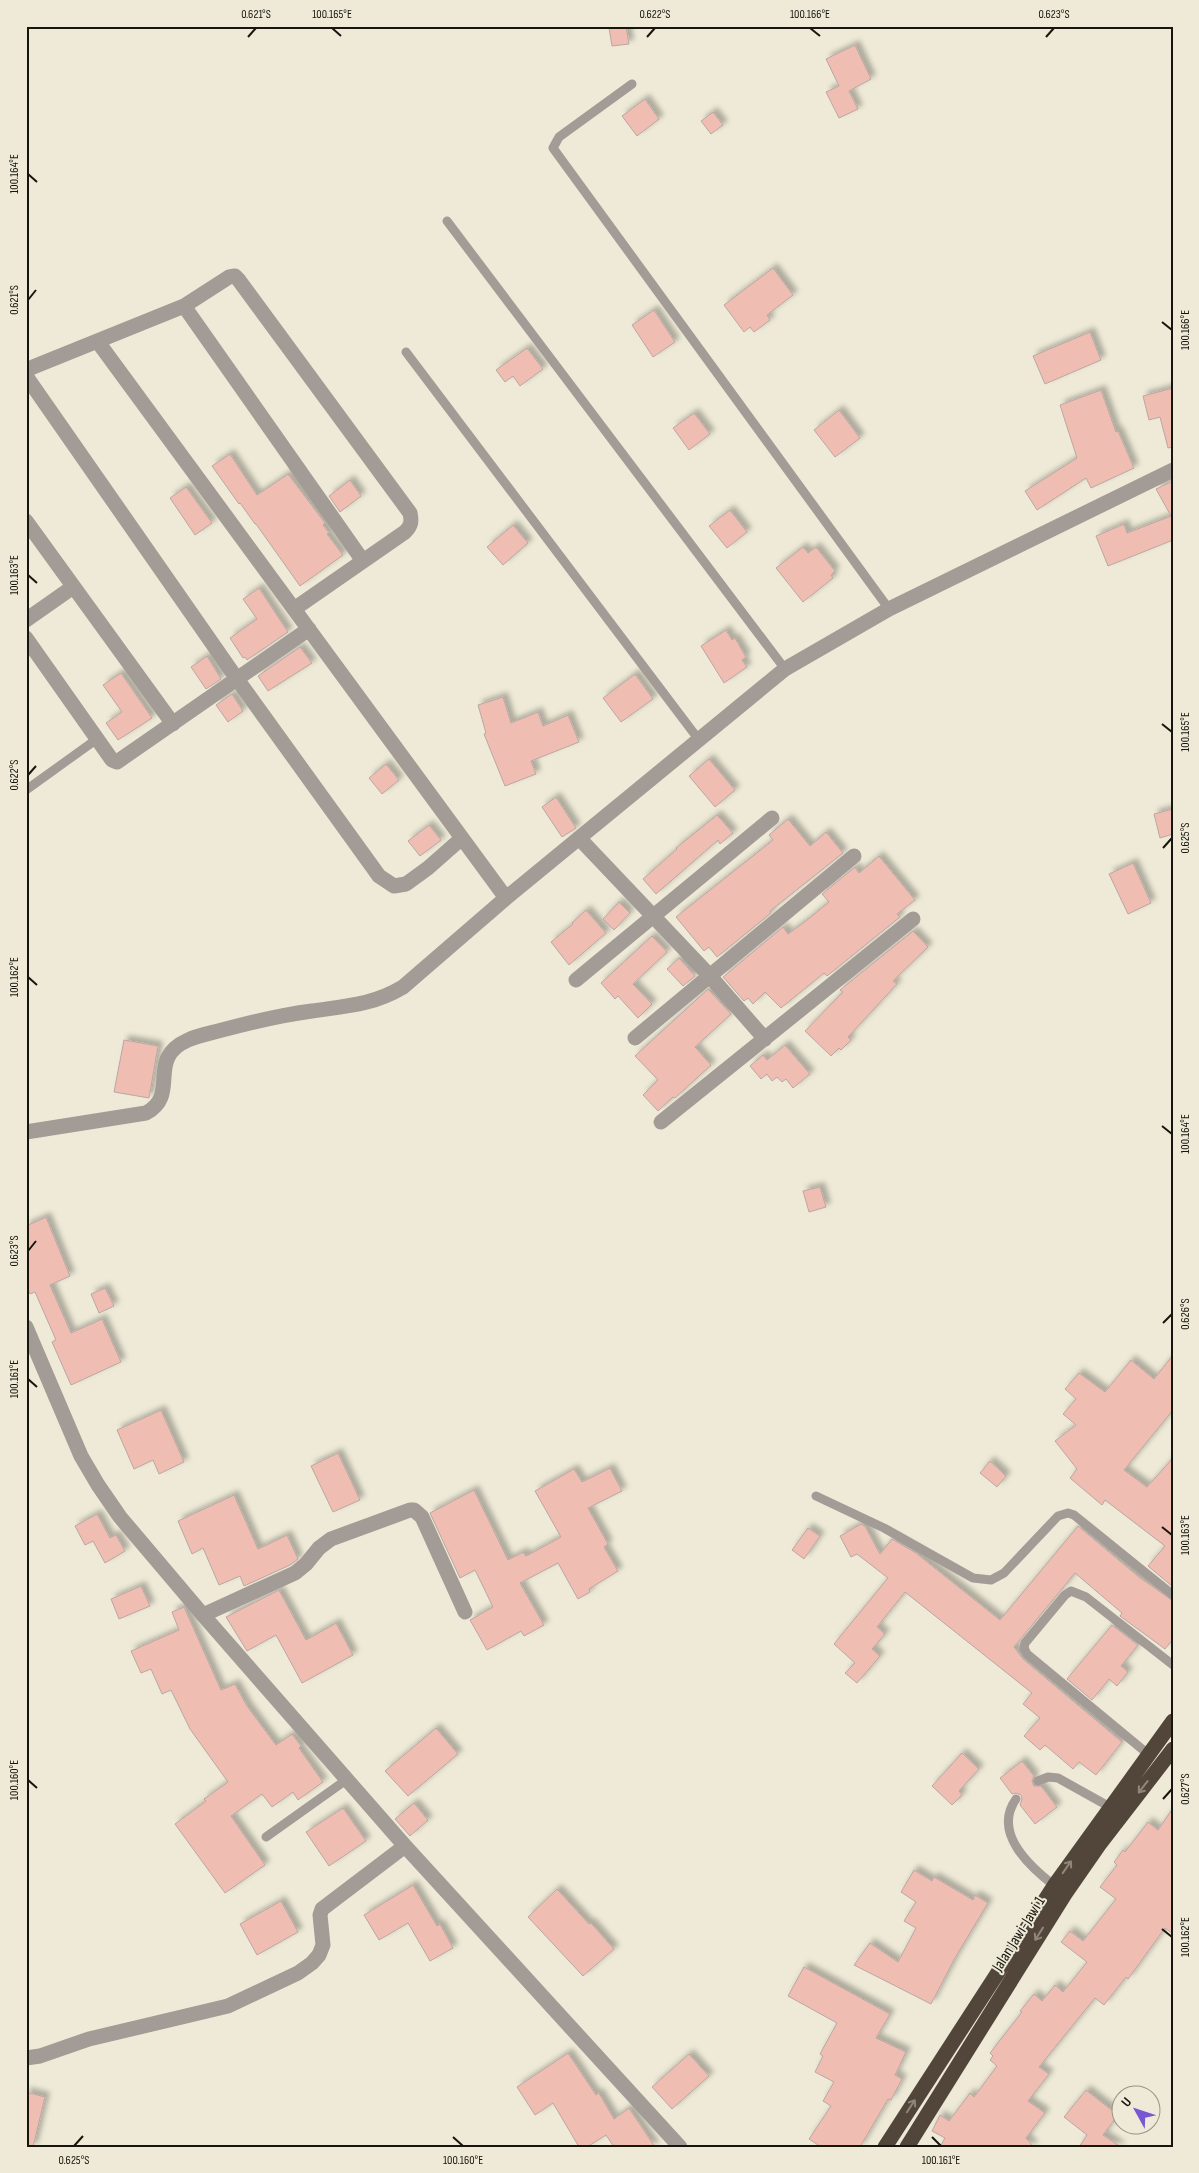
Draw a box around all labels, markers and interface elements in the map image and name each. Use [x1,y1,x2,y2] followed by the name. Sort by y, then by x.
[241,7,271,22] text: 0.621°S
[312,7,352,22] text: 100.165°E
[640,7,670,22] text: 0.622°S
[790,7,830,22] text: 100.166°E
[1038,7,1070,22] text: 0.623°S
[7,154,22,194] text: 100.164°E
[7,285,22,315] text: 0.621°S
[1178,310,1193,350] text: 100.166°E
[7,555,22,595] text: 100.163°E
[1178,712,1193,752] text: 100.165°E
[7,760,22,790] text: 0.622°S
[1178,823,1193,853] text: 0.625°S
[7,957,22,997] text: 100.162°E
[1178,1114,1193,1154] text: 100.164°E
[7,1235,22,1267] text: 0.623°S
[1178,1298,1193,1330] text: 0.626°S
[7,1360,22,1398] text: 100.161°E
[1178,1515,1193,1555] text: 100.163°E
[7,1760,22,1800] text: 100.160°E
[1178,1773,1193,1805] text: 0.627°S
[1137,1780,1148,1793] one-way arrow
[1062,1860,1072,1874] one-way arrow
[988,1893,1050,1976] street label: Jalan Jawi-Jawi 1
[1178,1917,1193,1957] text: 100.162°E
[1034,1927,1044,1941] one-way arrow
[1112,2086,1162,2136] north arrow
[1118,2094,1135,2110] text: U
[906,2099,916,2113] one-way arrow
[59,2153,89,2168] text: 0.625°S
[443,2153,483,2168] text: 100.160°E
[922,2153,960,2168] text: 100.161°E

